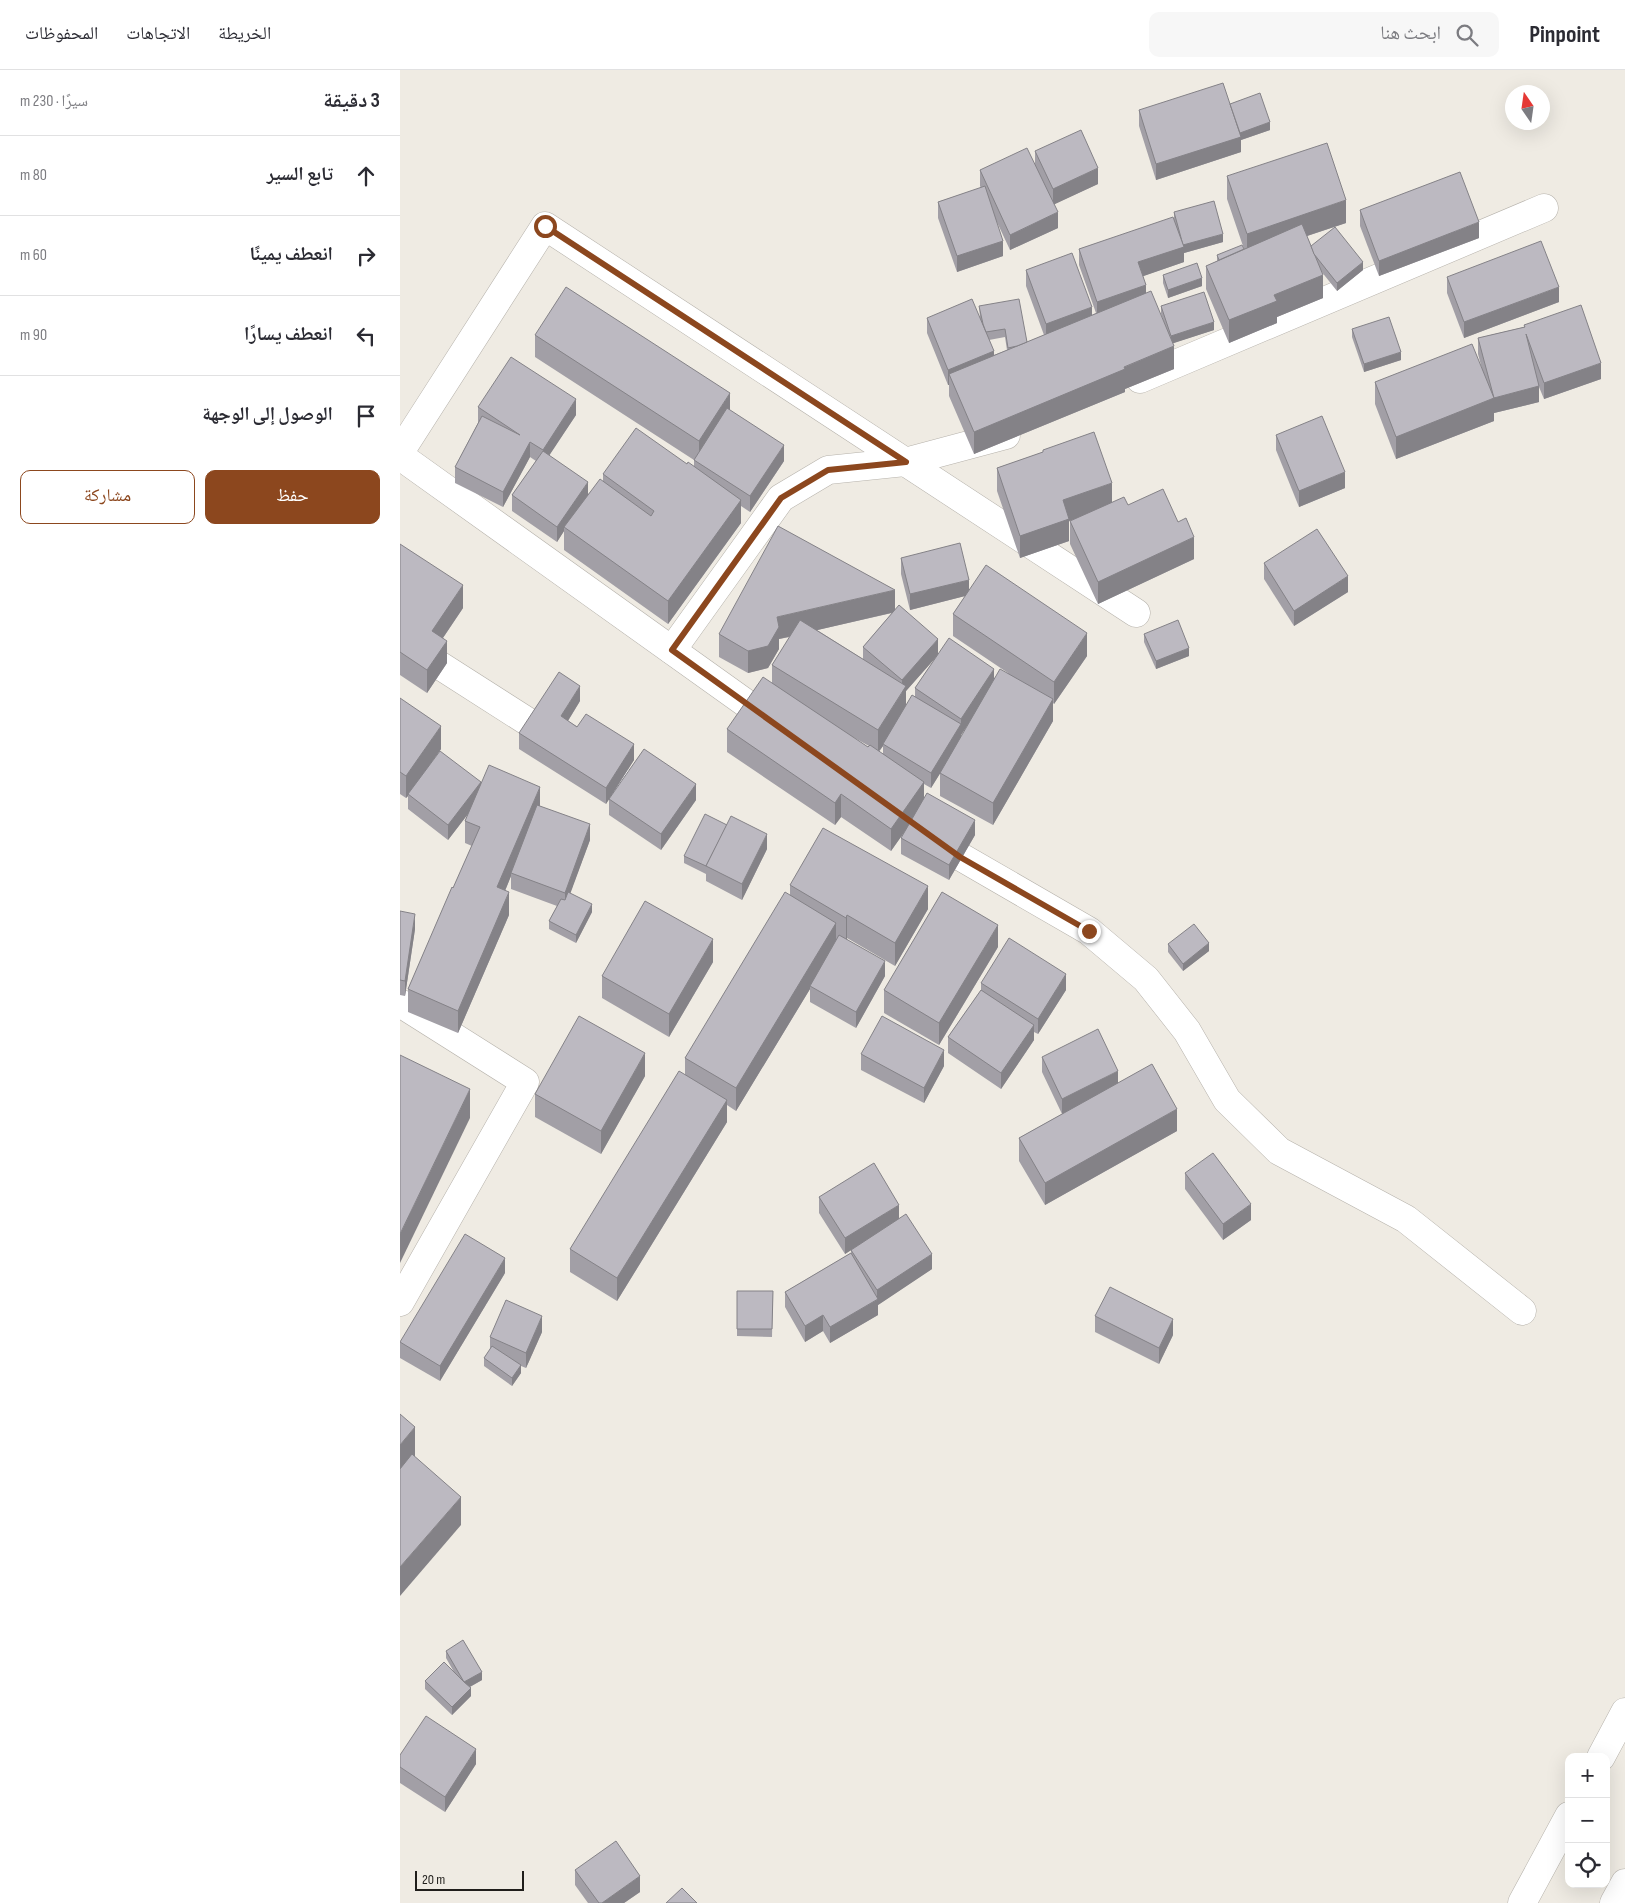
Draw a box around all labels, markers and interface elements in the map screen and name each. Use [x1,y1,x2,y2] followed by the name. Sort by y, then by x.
[1149,12,1499,57] search box
[1529,20,1600,49] text: Pinpoint
[1453,21,1481,49] icon: search
[1380,22,1441,45] text: ابحث هنا
[25,23,98,44] text: المحفوظات
[126,23,190,44] text: الاتجاهات
[218,23,271,44] text: الخريطة
[1505,85,1550,130] north arrow
[323,88,380,113] text: 3 دقيقة
[20,92,88,111] text: سيرًا · 230 m
[352,162,380,190] icon: ahead
[267,163,333,186] text: تابع السير
[20,166,47,185] text: 80 m
[534,215,557,238] route start
[352,242,380,270] icon: right
[249,243,333,266] text: انعطف يمينًا
[20,246,47,265] text: 60 m
[352,322,380,350] icon: left
[244,323,333,346] text: انعطف يسارًا
[20,326,47,345] text: 90 m
[352,402,380,430] icon: arrive
[202,403,333,426] text: الوصول إلى الوجهة
[20,470,195,524] button: مشاركة
[205,470,380,524] button: حفظ
[1078,920,1101,943] route end
[1565,1753,1610,1888] map controls
[1565,1753,1610,1798] button: +
[1565,1798,1610,1843] button: −
[1565,1843,1610,1888] button: locate
[415,1868,524,1891] scale bar
[422,1871,445,1888] text: 20 m

